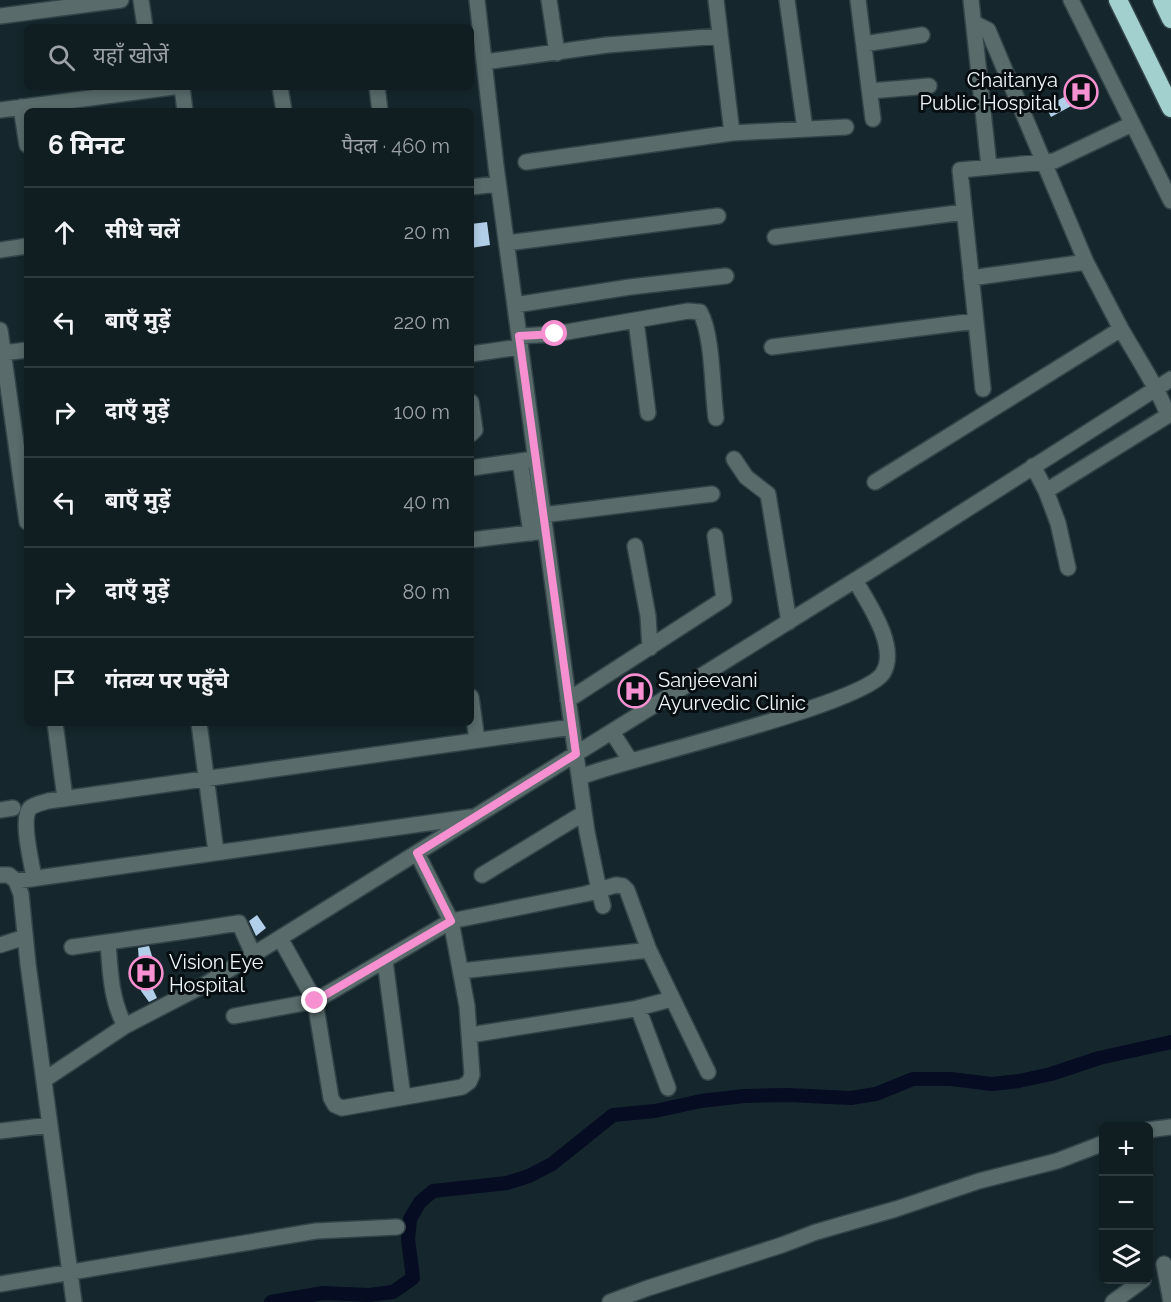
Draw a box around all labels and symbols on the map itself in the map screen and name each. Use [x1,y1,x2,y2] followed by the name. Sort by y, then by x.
[920,68,1059,115] place label: Chaitanya Public Hospital
[1063,74,1099,110] hospital icon: Chaitanya Public Hospital
[541,320,567,346] route start
[658,668,806,715] place label: Sanjeevani Ayurvedic Clinic
[617,673,653,709] hospital icon: Sanjeevani Ayurvedic Clinic
[169,950,264,997] place label: Vision Eye Hospital
[128,955,164,991] hospital icon: Vision Eye Hospital
[301,987,327,1013] route end

